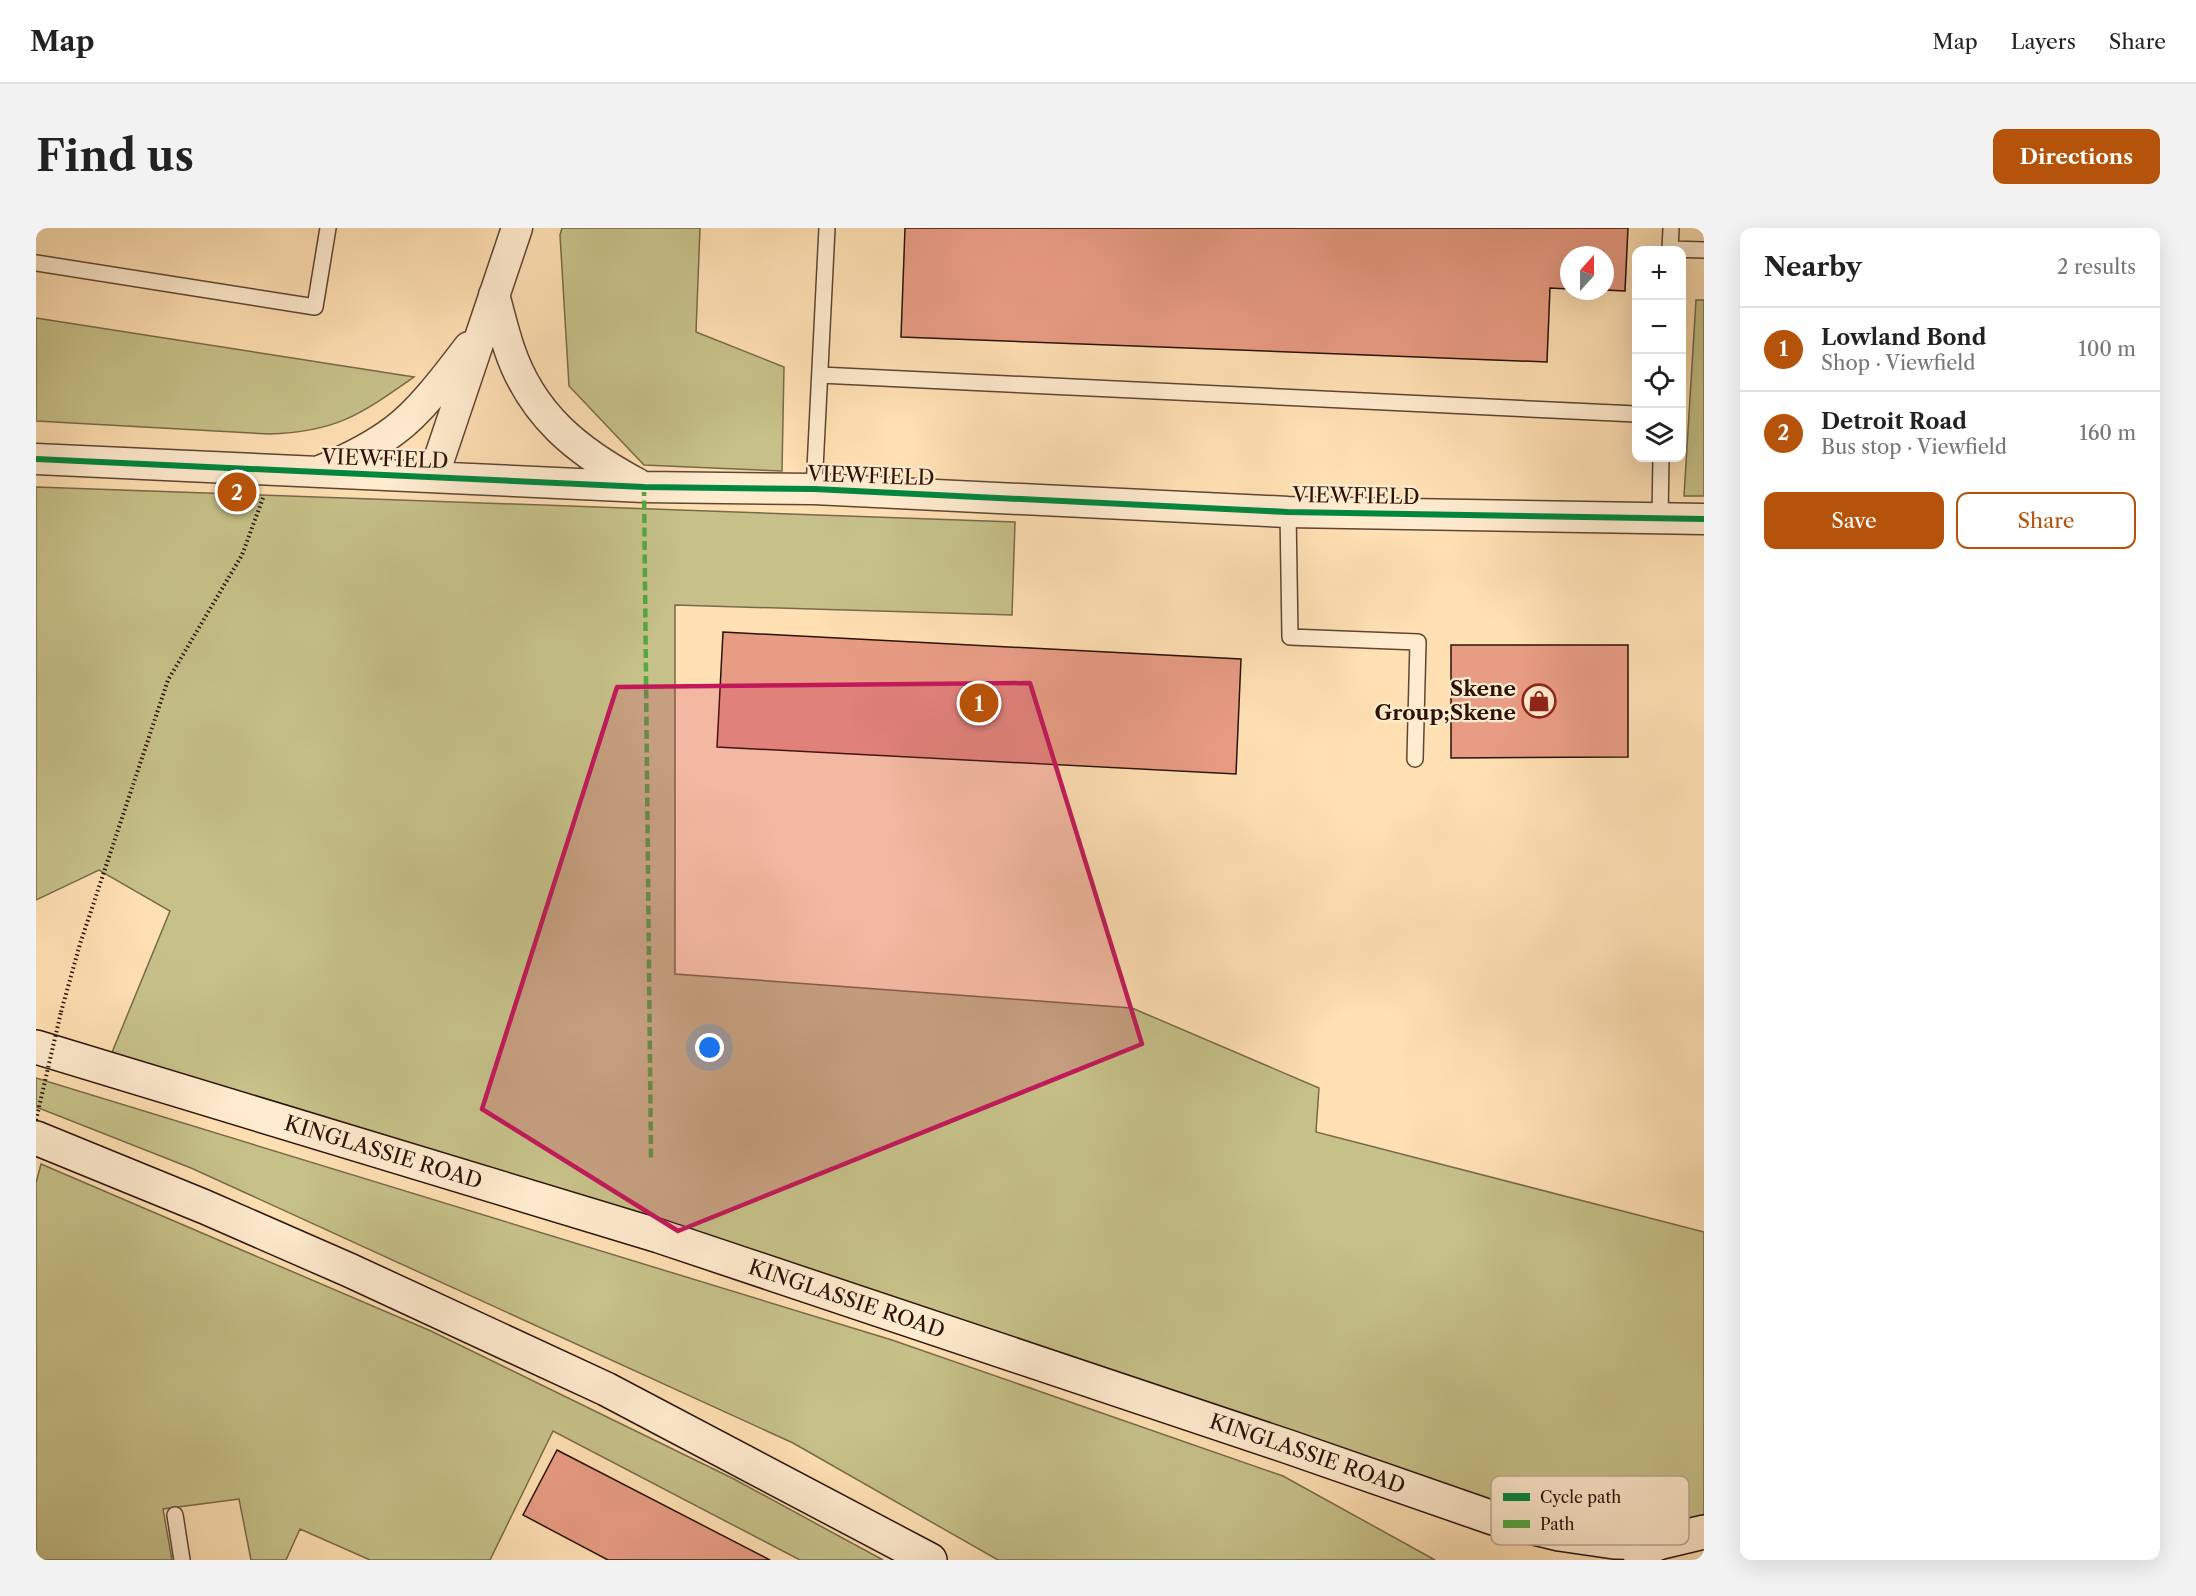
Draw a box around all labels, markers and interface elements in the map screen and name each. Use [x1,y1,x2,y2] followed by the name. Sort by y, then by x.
[30,24,94,58] text: Map
[1933,29,1978,54] text: Map
[2011,29,2076,54] text: Layers
[2109,29,2166,54] text: Share
[1993,129,2160,184] button: Directions
[36,130,194,182] text: Find us
[1560,246,1614,300] north arrow
[1632,246,1686,462] map controls
[1632,246,1686,300] button: +
[1764,251,1862,283] text: Nearby
[2057,255,2136,279] text: 2 results
[1632,300,1686,354] button: −
[1821,324,1986,351] text: Lowland Bond
[1779,337,1788,361] text: 1
[2078,337,2136,361] text: 100 m
[1821,351,1976,375] text: Shop · Viewfield
[1632,354,1686,408] button: locate
[1632,408,1686,462] button: layers
[1821,408,1967,435] text: Detroit Road
[1778,421,1789,445] text: 2
[2079,421,2136,445] text: 160 m
[1821,435,2007,459] text: Bus stop · Viewfield
[320,444,449,473] street label: VIEWFIELD
[806,461,935,490] street label: VIEWFIELD
[218,470,256,514] pin: 2
[1291,482,1420,509] street label: VIEWFIELD
[1764,492,1944,549] button: Save
[1956,492,2136,549] button: Share
[1374,676,1516,725] place label: Skene Group;Skene
[960,680,998,726] pin: 1
[1521,683,1557,719] shop icon: Skene Group;Skene
[695,1033,724,1062] your location
[282,1110,485,1194] street label: KINGLASSIE ROAD
[746,1254,948,1343] street label: KINGLASSIE ROAD
[1206,1408,1409,1499] street label: KINGLASSIE ROAD
[1491,1476,1689,1545] legend
[1540,1487,1621,1507] text: Cycle path
[1540,1514,1574,1534] text: Path

